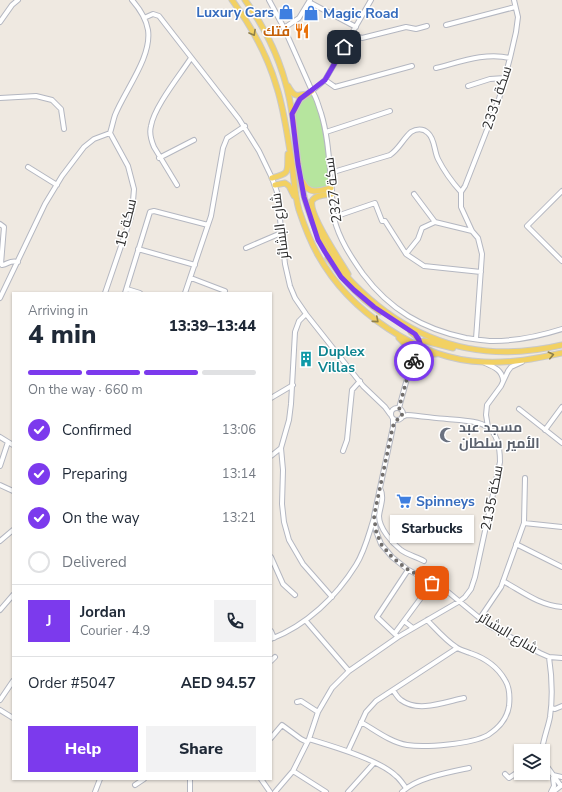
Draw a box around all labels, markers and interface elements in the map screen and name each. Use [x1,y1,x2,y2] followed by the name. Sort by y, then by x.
[196,3,274,22] place label: Luxury Cars
[277,3,295,21] shop icon: Luxury Cars
[302,4,320,22] shop icon: Magic Road
[323,4,399,23] place label: Magic Road
[263,22,290,41] place label: فتك
[293,22,311,40] restaurant icon: فتك
[248,29,256,36] one-way arrow
[327,30,361,64] pin
[333,36,355,58] icon: home
[478,64,516,132] street label: سكة 2331
[320,156,346,224] street label: سكة 2327
[267,192,294,261] street label: شارع البشائر
[111,197,141,249] street label: سكة 15
[28,302,88,320] text: Arriving in
[371,315,378,322] one-way arrow
[169,316,256,336] text: 13:39–13:44
[28,317,96,352] text: 4 min
[394,341,434,381] courier
[317,342,365,377] place label: Duplex Villas
[297,350,315,368] building icon: Duplex Villas
[403,350,425,372] icon: bike
[548,352,554,360] one-way arrow
[28,381,143,399] text: On the way · 660 m
[459,418,540,453] place label: مسجد عبد الأمير سلطان
[28,419,50,441] icon: check
[62,420,132,440] text: Confirmed
[222,421,256,439] text: 13:06
[438,426,456,444] mosque icon: مسجد عبد الأمير سلطان
[28,463,50,485] icon: check
[62,464,127,484] text: Preparing
[476,464,508,532] street label: سكة 2135
[222,465,256,483] text: 13:14
[395,492,413,510] supermarket icon: Spinneys
[416,492,475,511] place label: Spinneys
[28,507,50,529] icon: check
[62,508,140,528] text: On the way
[222,509,256,527] text: 13:21
[390,515,474,543] callout: Starbucks
[401,520,463,538] text: Starbucks
[62,552,127,572] text: Delivered
[415,566,449,600] pin
[421,572,443,594] icon: bag
[214,600,256,642] button: phone
[80,602,126,622] text: Jordan
[474,607,541,658] street label: شارع البشائر
[46,611,52,631] text: J
[80,622,150,640] text: Courier · 4.9
[28,673,116,693] text: Order #5047
[181,673,256,693] text: AED 94.57
[28,726,138,772] button: Help
[146,726,256,772] button: Share
[514,744,550,780] map controls
[514,744,550,780] button: layers

